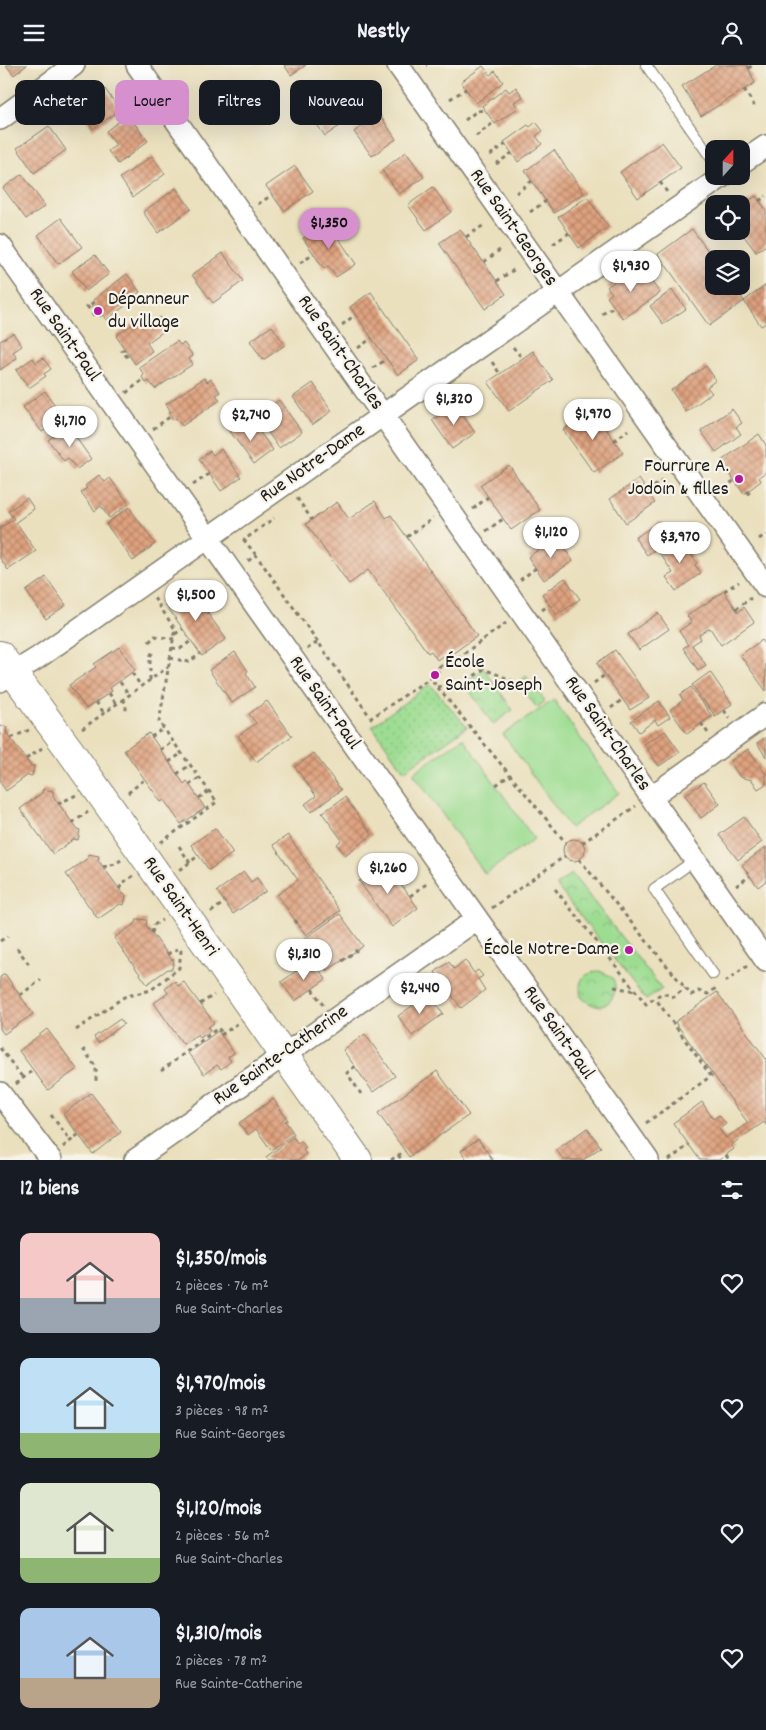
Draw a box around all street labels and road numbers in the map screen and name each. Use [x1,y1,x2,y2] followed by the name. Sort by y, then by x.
[462,163,564,293] street label: Rue Saint-Georges
[21,282,107,388] street label: Rue Saint-Paul
[290,290,390,416] street label: Rue Saint-Charles
[255,417,372,511] street label: Rue Notre-Dame
[281,650,367,756] street label: Rue Saint-Paul
[557,671,657,797] street label: Rue Saint-Charles
[135,851,225,963] street label: Rue Saint-Henri
[515,980,601,1086] street label: Rue Saint-Paul
[208,999,355,1113] street label: Rue Sainte-Catherine

